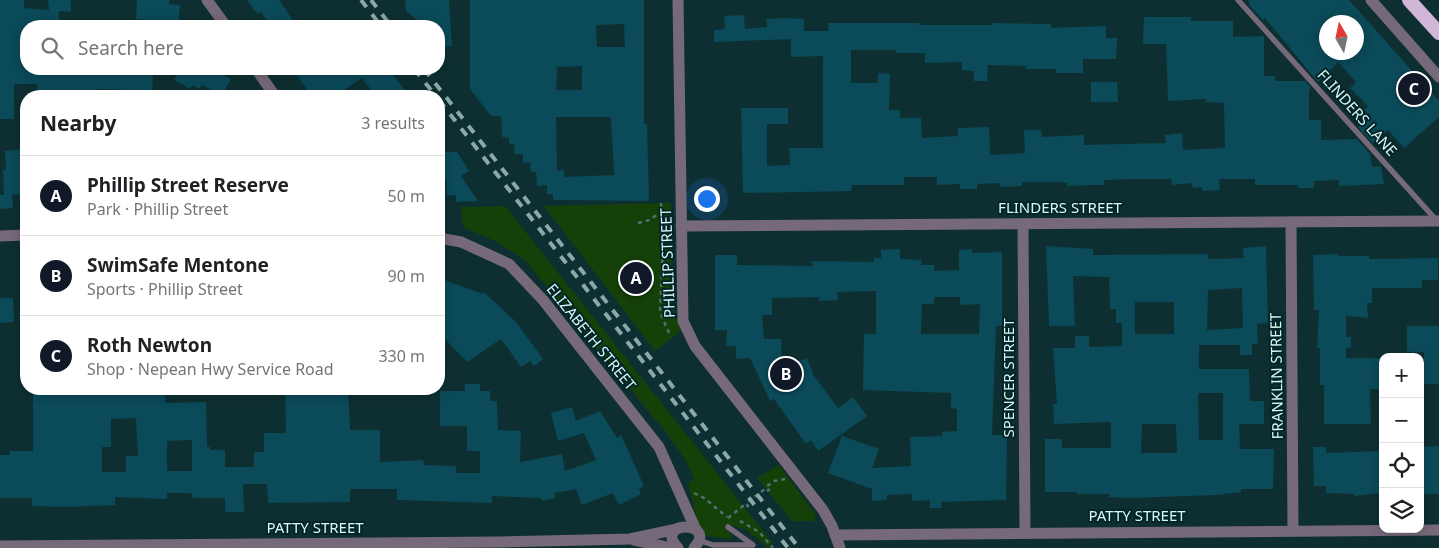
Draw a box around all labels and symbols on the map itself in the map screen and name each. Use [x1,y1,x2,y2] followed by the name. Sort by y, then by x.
[1319,15,1364,60] north arrow
[1313,65,1402,160] street label: FLINDERS LANE
[1398,70,1430,108] pin: C
[694,186,720,212] your location
[998,197,1123,217] street label: FLINDERS STREET
[655,207,679,318] street label: PHILLIP STREET
[620,259,652,297] pin: A
[543,279,641,394] street label: ELIZABETH STREET
[1265,312,1287,439] street label: FRANKLIN STREET
[998,318,1018,438] street label: SPENCER STREET
[770,355,802,393] pin: B
[1088,505,1186,525] street label: PATTY STREET
[266,517,364,537] street label: PATTY STREET

